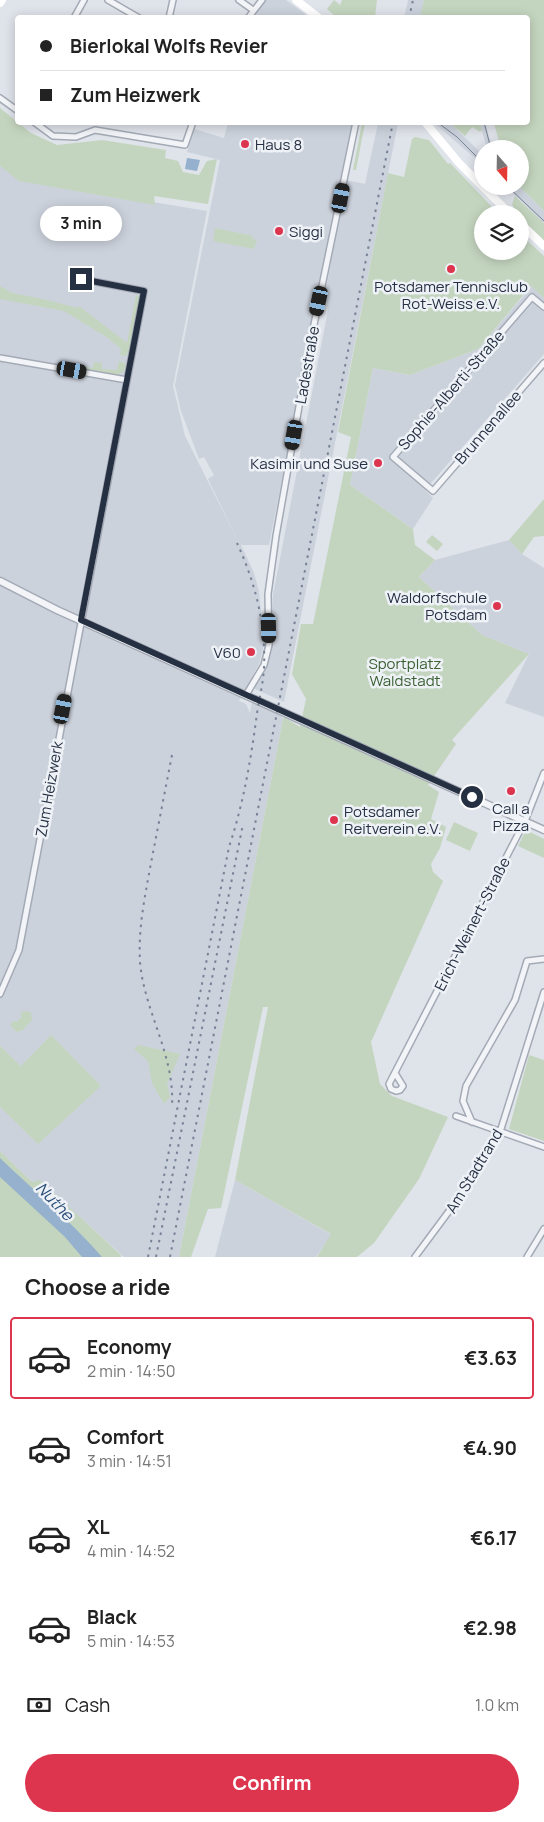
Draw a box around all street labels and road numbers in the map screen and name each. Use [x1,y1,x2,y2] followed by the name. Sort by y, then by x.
[290,324,324,406] street label: Ladestraße
[393,325,509,454] street label: Sophie-Alberti-Straße
[450,385,526,468] street label: Brunnenallee
[30,739,68,839] street label: Zum Heizwerk
[429,853,515,994] street label: Erich-Weinert-Straße
[441,1125,507,1217] street label: Am Stadtrand

